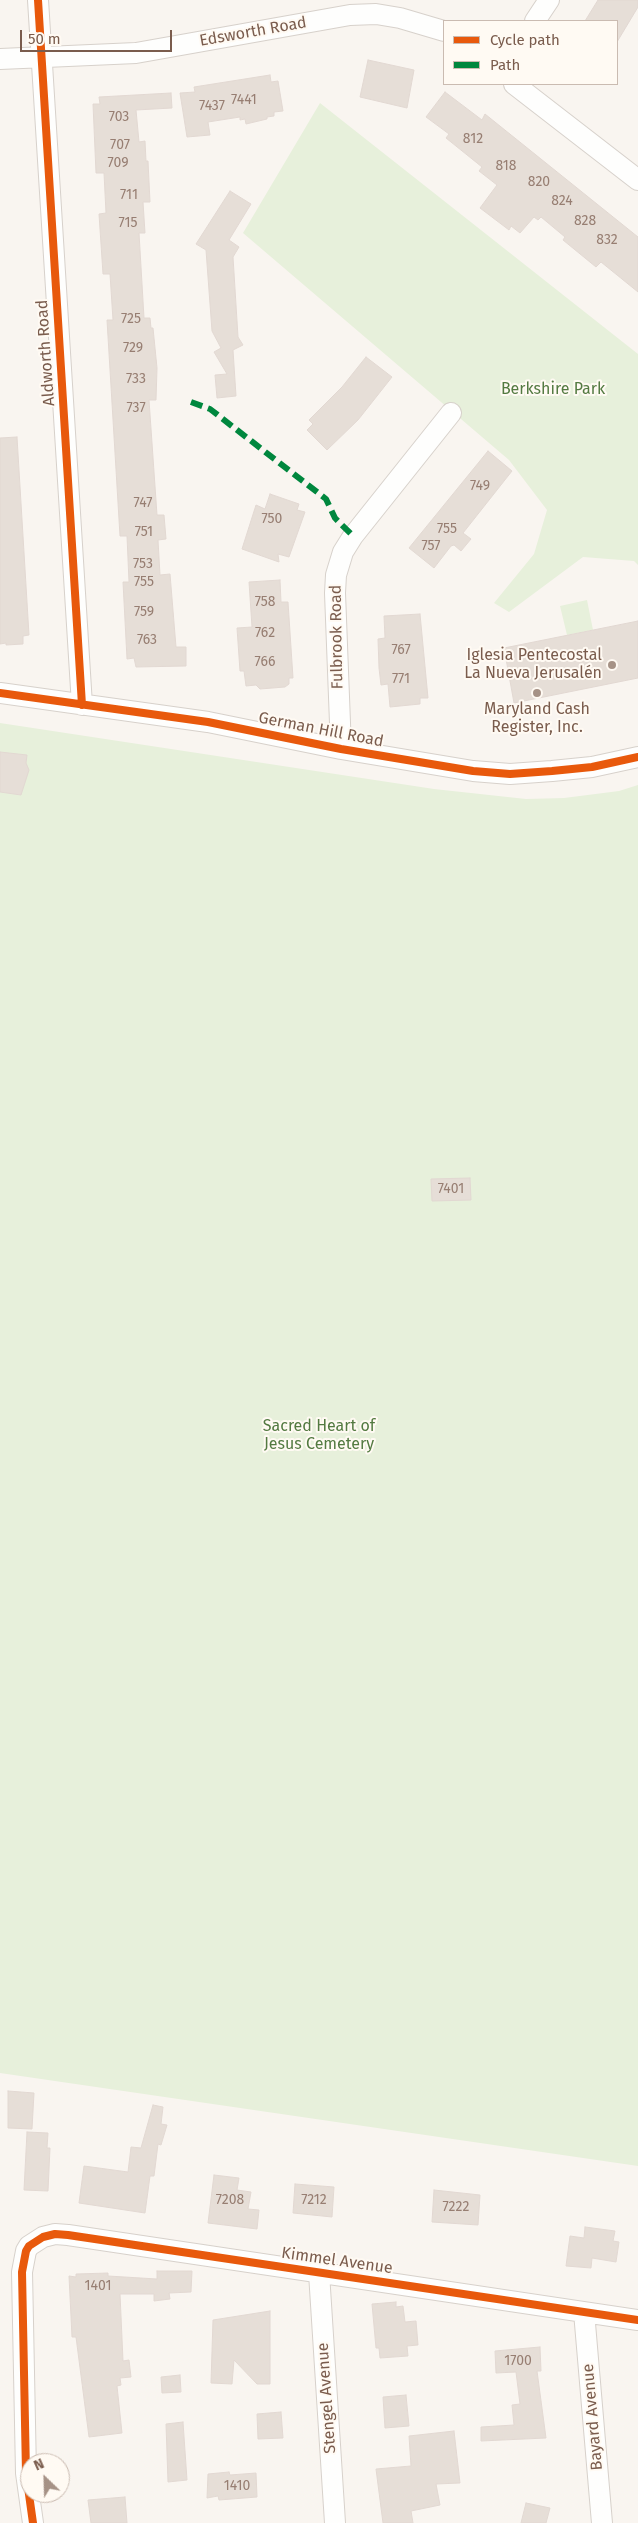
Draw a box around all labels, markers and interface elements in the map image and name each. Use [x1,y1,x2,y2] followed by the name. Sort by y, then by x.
[198,13,308,51] street label: Edsworth Road
[22,20,175,52] scale bar
[443,20,618,85] legend
[28,30,61,48] text: 50 m
[490,31,560,49] text: Cycle path
[490,56,520,74] text: Path
[231,92,257,108] house number: 7441
[199,98,225,114] house number: 7437
[109,109,129,125] house number: 703
[463,131,483,147] house number: 812
[110,137,130,153] house number: 707
[107,155,129,171] house number: 709
[495,158,517,174] house number: 818
[528,174,550,190] house number: 820
[120,187,138,203] house number: 711
[551,193,573,209] house number: 824
[574,213,596,229] house number: 828
[118,215,138,231] house number: 715
[596,232,618,248] house number: 832
[33,299,59,407] street label: Aldworth Road
[121,311,141,327] house number: 725
[123,340,143,356] house number: 729
[126,371,146,387] house number: 733
[501,380,605,400] park label: Berkshire Park
[126,400,146,416] house number: 737
[470,478,490,494] house number: 749
[134,495,152,511] house number: 747
[262,511,282,527] house number: 750
[437,521,457,537] house number: 755
[135,524,153,540] house number: 751
[422,538,440,554] house number: 757
[133,556,153,572] house number: 753
[134,574,154,590] house number: 755
[326,585,348,689] street label: Fulbrook Road
[255,594,275,610] house number: 758
[134,604,154,620] house number: 759
[255,625,275,641] house number: 762
[137,632,157,648] house number: 763
[391,642,411,658] house number: 767
[464,646,602,684] place label: Iglesia Pentecostal La Nueva Jerusalén
[255,654,275,670] house number: 766
[606,659,618,671] marker: Iglesia Pentecostal La Nueva Jerusalén
[392,671,410,687] house number: 771
[531,687,543,699] marker: Maryland Cash Register, Inc.
[484,700,590,738] place label: Maryland Cash Register, Inc.
[257,708,385,752] street label: German Hill Road
[438,1181,464,1197] house number: 7401
[263,1417,375,1455] park label: Sacred Heart of Jesus Cemetery
[216,2192,244,2208] house number: 7208
[301,2192,327,2208] house number: 7212
[443,2199,469,2215] house number: 7222
[280,2244,394,2278] street label: Kimmel Avenue
[84,2278,112,2294] house number: 1401
[314,2342,340,2454] street label: Stengel Avenue
[504,2353,532,2369] house number: 1700
[579,2363,607,2471] street label: Bayard Avenue
[20,2453,70,2503] north arrow
[31,2455,47,2474] text: N
[224,2478,250,2494] house number: 1410

